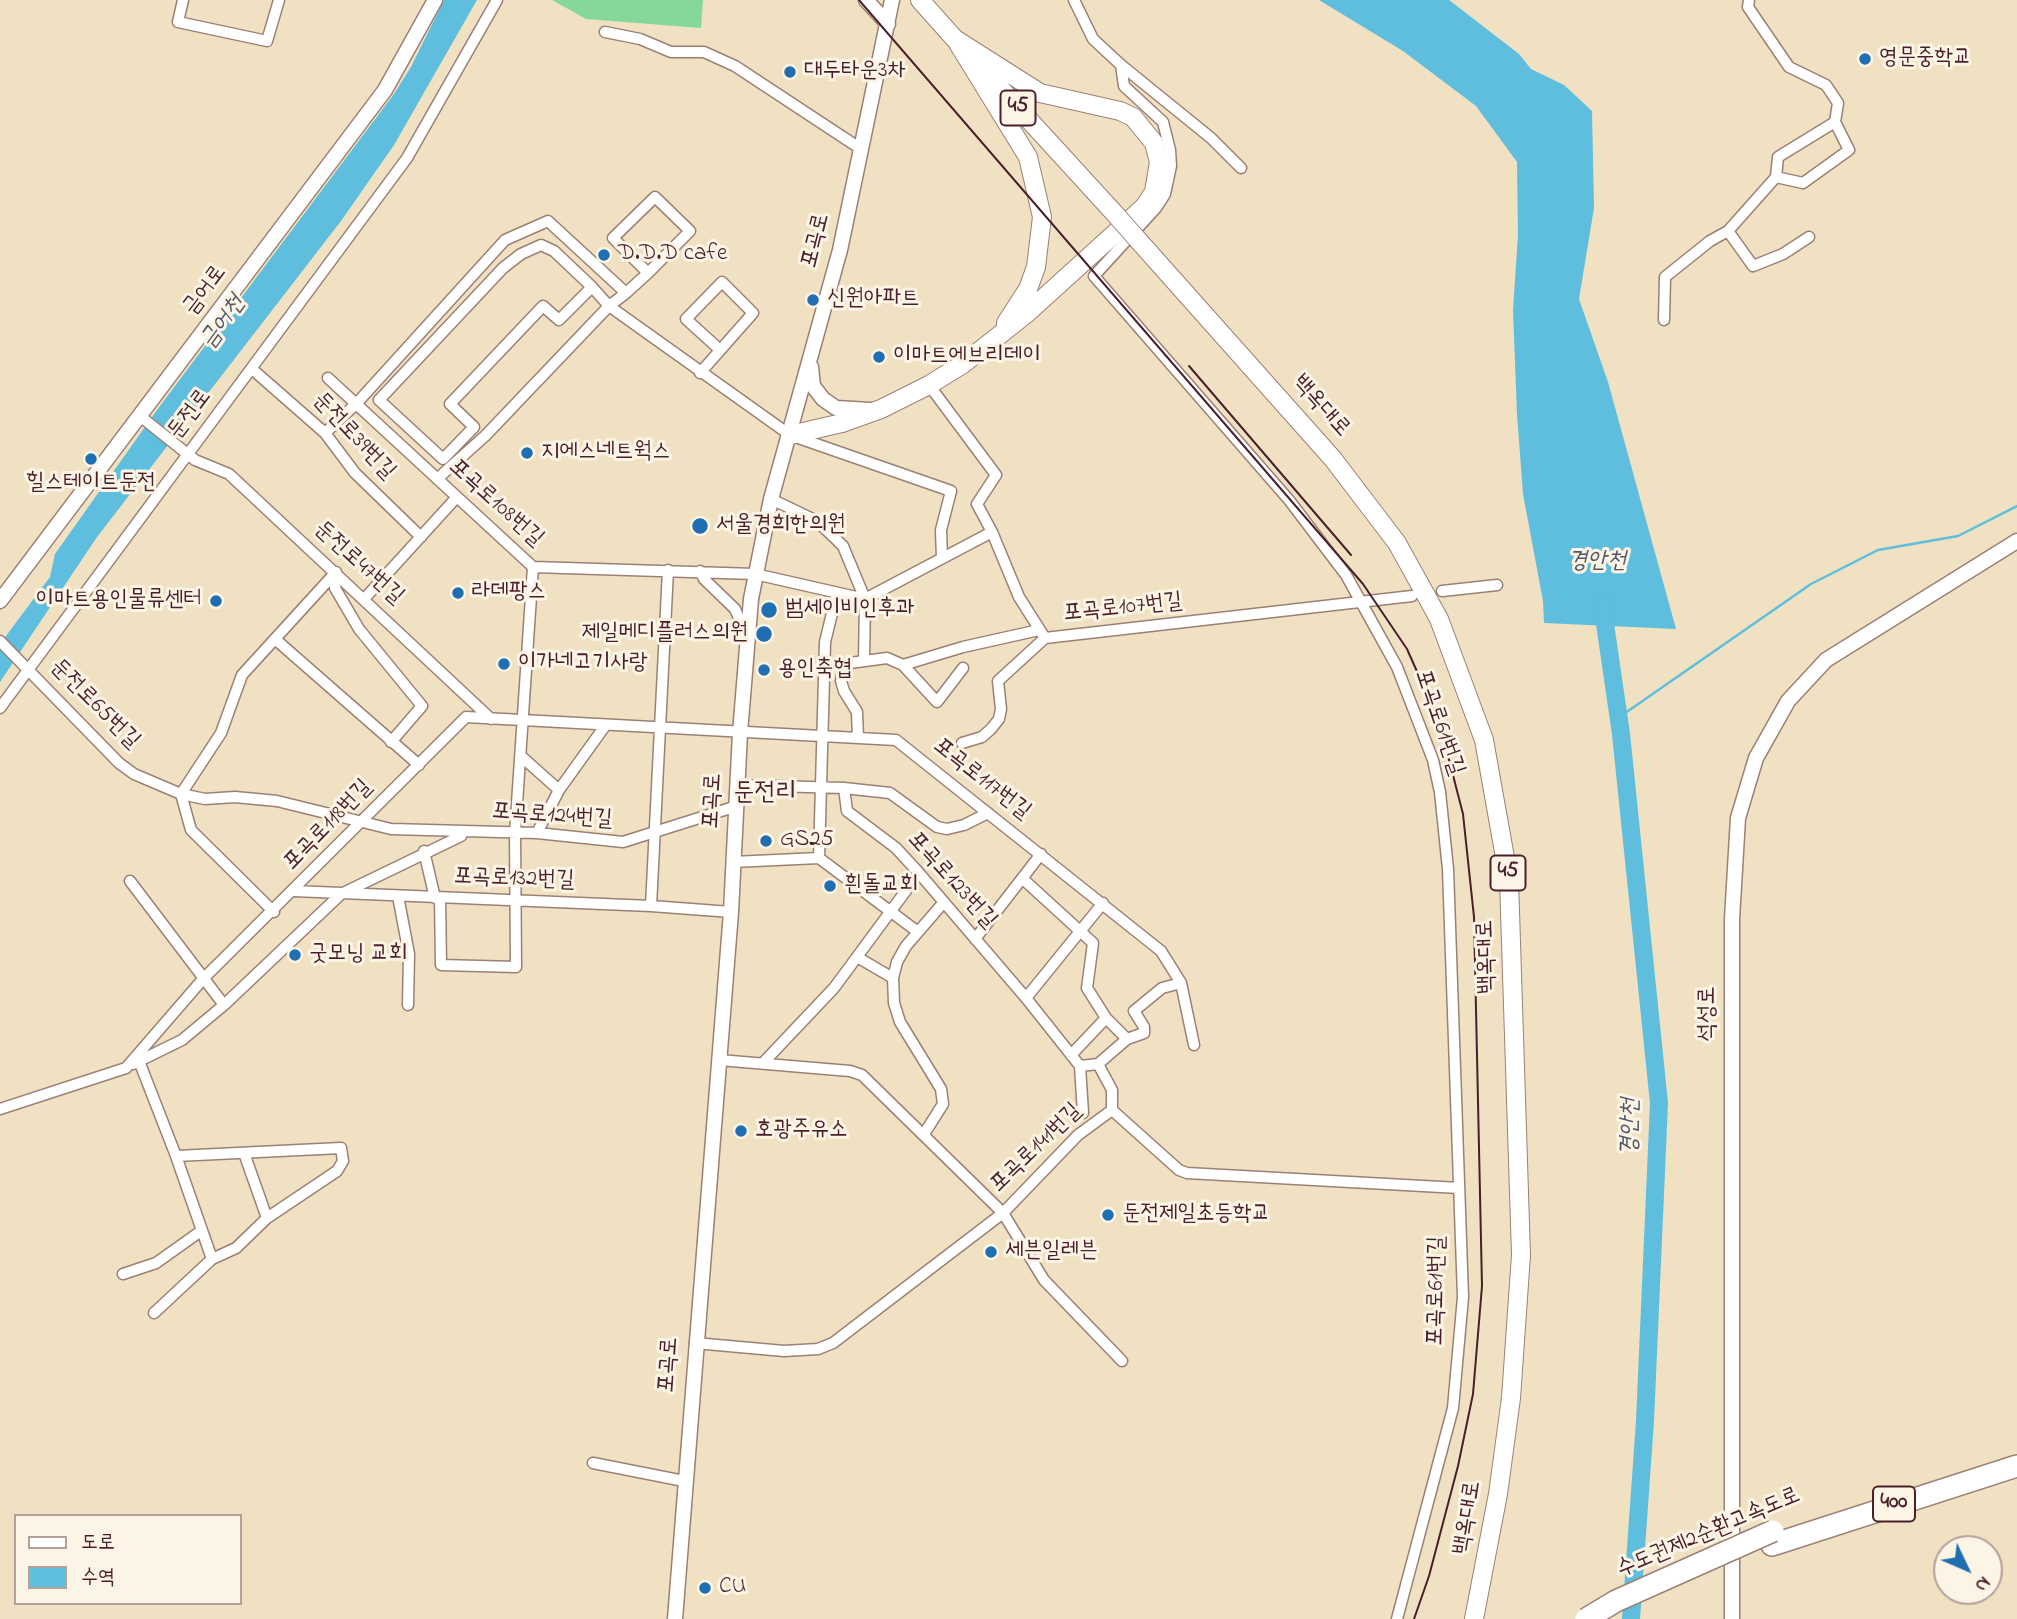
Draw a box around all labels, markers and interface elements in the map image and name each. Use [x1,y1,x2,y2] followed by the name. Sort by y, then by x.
[1879,45,1972,73] place label: 영문중학교
[1857,51,1873,67] marker: 영문중학교
[804,58,906,86] place label: 대두타운3차
[782,64,798,80] marker: 대두타운3차
[1000,90,1036,126] road number: 45
[797,211,837,271] street label: 포곡로
[618,241,727,269] place label: D.D.D cafe
[596,247,612,263] marker: D.D.D cafe
[178,261,234,321] street label: 금어로
[827,286,920,314] place label: 신원아파트
[195,291,253,355] water label: 금어천
[805,292,821,308] marker: 신원아파트
[893,343,1041,371] place label: 이마트에브리데이
[871,349,887,365] marker: 이마트에브리데이
[1285,370,1355,444] street label: 백옥대로
[163,385,219,445] street label: 둔전로
[306,388,400,486] street label: 둔전로39번길
[541,439,671,467] place label: 지에스네트웍스
[519,445,535,461] marker: 지에스네트웍스
[83,451,99,467] marker: 힐스테이트둔전
[442,454,548,554] street label: 포곡로108번길
[26,470,156,498] place label: 힐스테이트둔전
[716,512,846,540] place label: 서울경희한의원
[307,516,409,612] street label: 둔전로47번길
[690,516,710,536] marker: 서울경희한의원
[1568,549,1626,577] water label: 경안천
[472,579,546,607] place label: 라데팡스
[450,585,466,601] marker: 라데팡스
[35,587,202,615] place label: 이마트용인물류센터
[1062,589,1184,629] street label: 포곡로107번길
[208,593,224,609] marker: 이마트용인물류센터
[785,596,915,624] place label: 범세이비인후과
[759,600,779,620] marker: 범세이비인후과
[581,620,748,648] place label: 제일메디플러스의원
[754,624,774,644] marker: 제일메디플러스의원
[518,650,648,678] place label: 이가네고기사랑
[43,654,145,756] street label: 둔전로65번길
[496,656,512,672] marker: 이가네고기사랑
[778,656,852,684] place label: 용인축협
[756,662,772,678] marker: 용인축협
[1407,667,1469,779] street label: 포곡로61번길
[927,733,1035,827] street label: 포곡로117번길
[699,773,729,829] street label: 포곡로
[279,775,379,877] street label: 포곡로118번길
[734,779,796,811] district label: 둔전리
[491,799,613,835] street label: 포곡로124번길
[780,827,834,855] place label: GS25
[900,827,1002,935] street label: 포곡로123번길
[758,833,774,849] marker: GS25
[1490,856,1526,890] road number: 45
[453,864,575,896] street label: 포곡로132번길
[844,872,918,900] place label: 흰돌교회
[822,878,838,894] marker: 흰돌교회
[1473,920,1503,994] street label: 백옥대로
[309,941,407,969] place label: 굿모닝 교회
[287,947,303,963] marker: 굿모닝 교회
[1695,986,1723,1042] street label: 석성로
[1617,1098,1647,1156] water label: 경안천
[985,1099,1089,1199] street label: 포곡로141번길
[755,1117,848,1145] place label: 호광주유소
[733,1123,749,1139] marker: 호광주유소
[1122,1201,1270,1229] place label: 둔전제일초등학교
[1100,1207,1116,1223] marker: 둔전제일초등학교
[1423,1236,1453,1346] street label: 포곡로61번길
[1005,1238,1098,1266] place label: 세븐일레븐
[983,1244,999,1260] marker: 세븐일레븐
[654,1336,686,1394] street label: 포곡로
[1450,1479,1488,1557] street label: 백옥대로
[1613,1483,1805,1585] street label: 수도권제2순환고속도로
[1873,1486,1915,1522] road number: 400
[14,1514,242,1605] legend
[81,1528,115,1558] text: 도로
[1933,1535,2003,1605] north arrow
[81,1563,115,1593] text: 수역
[1968,1570,1996,1598] text: N
[719,1574,746,1602] place label: CU
[697,1580,713,1596] marker: CU

